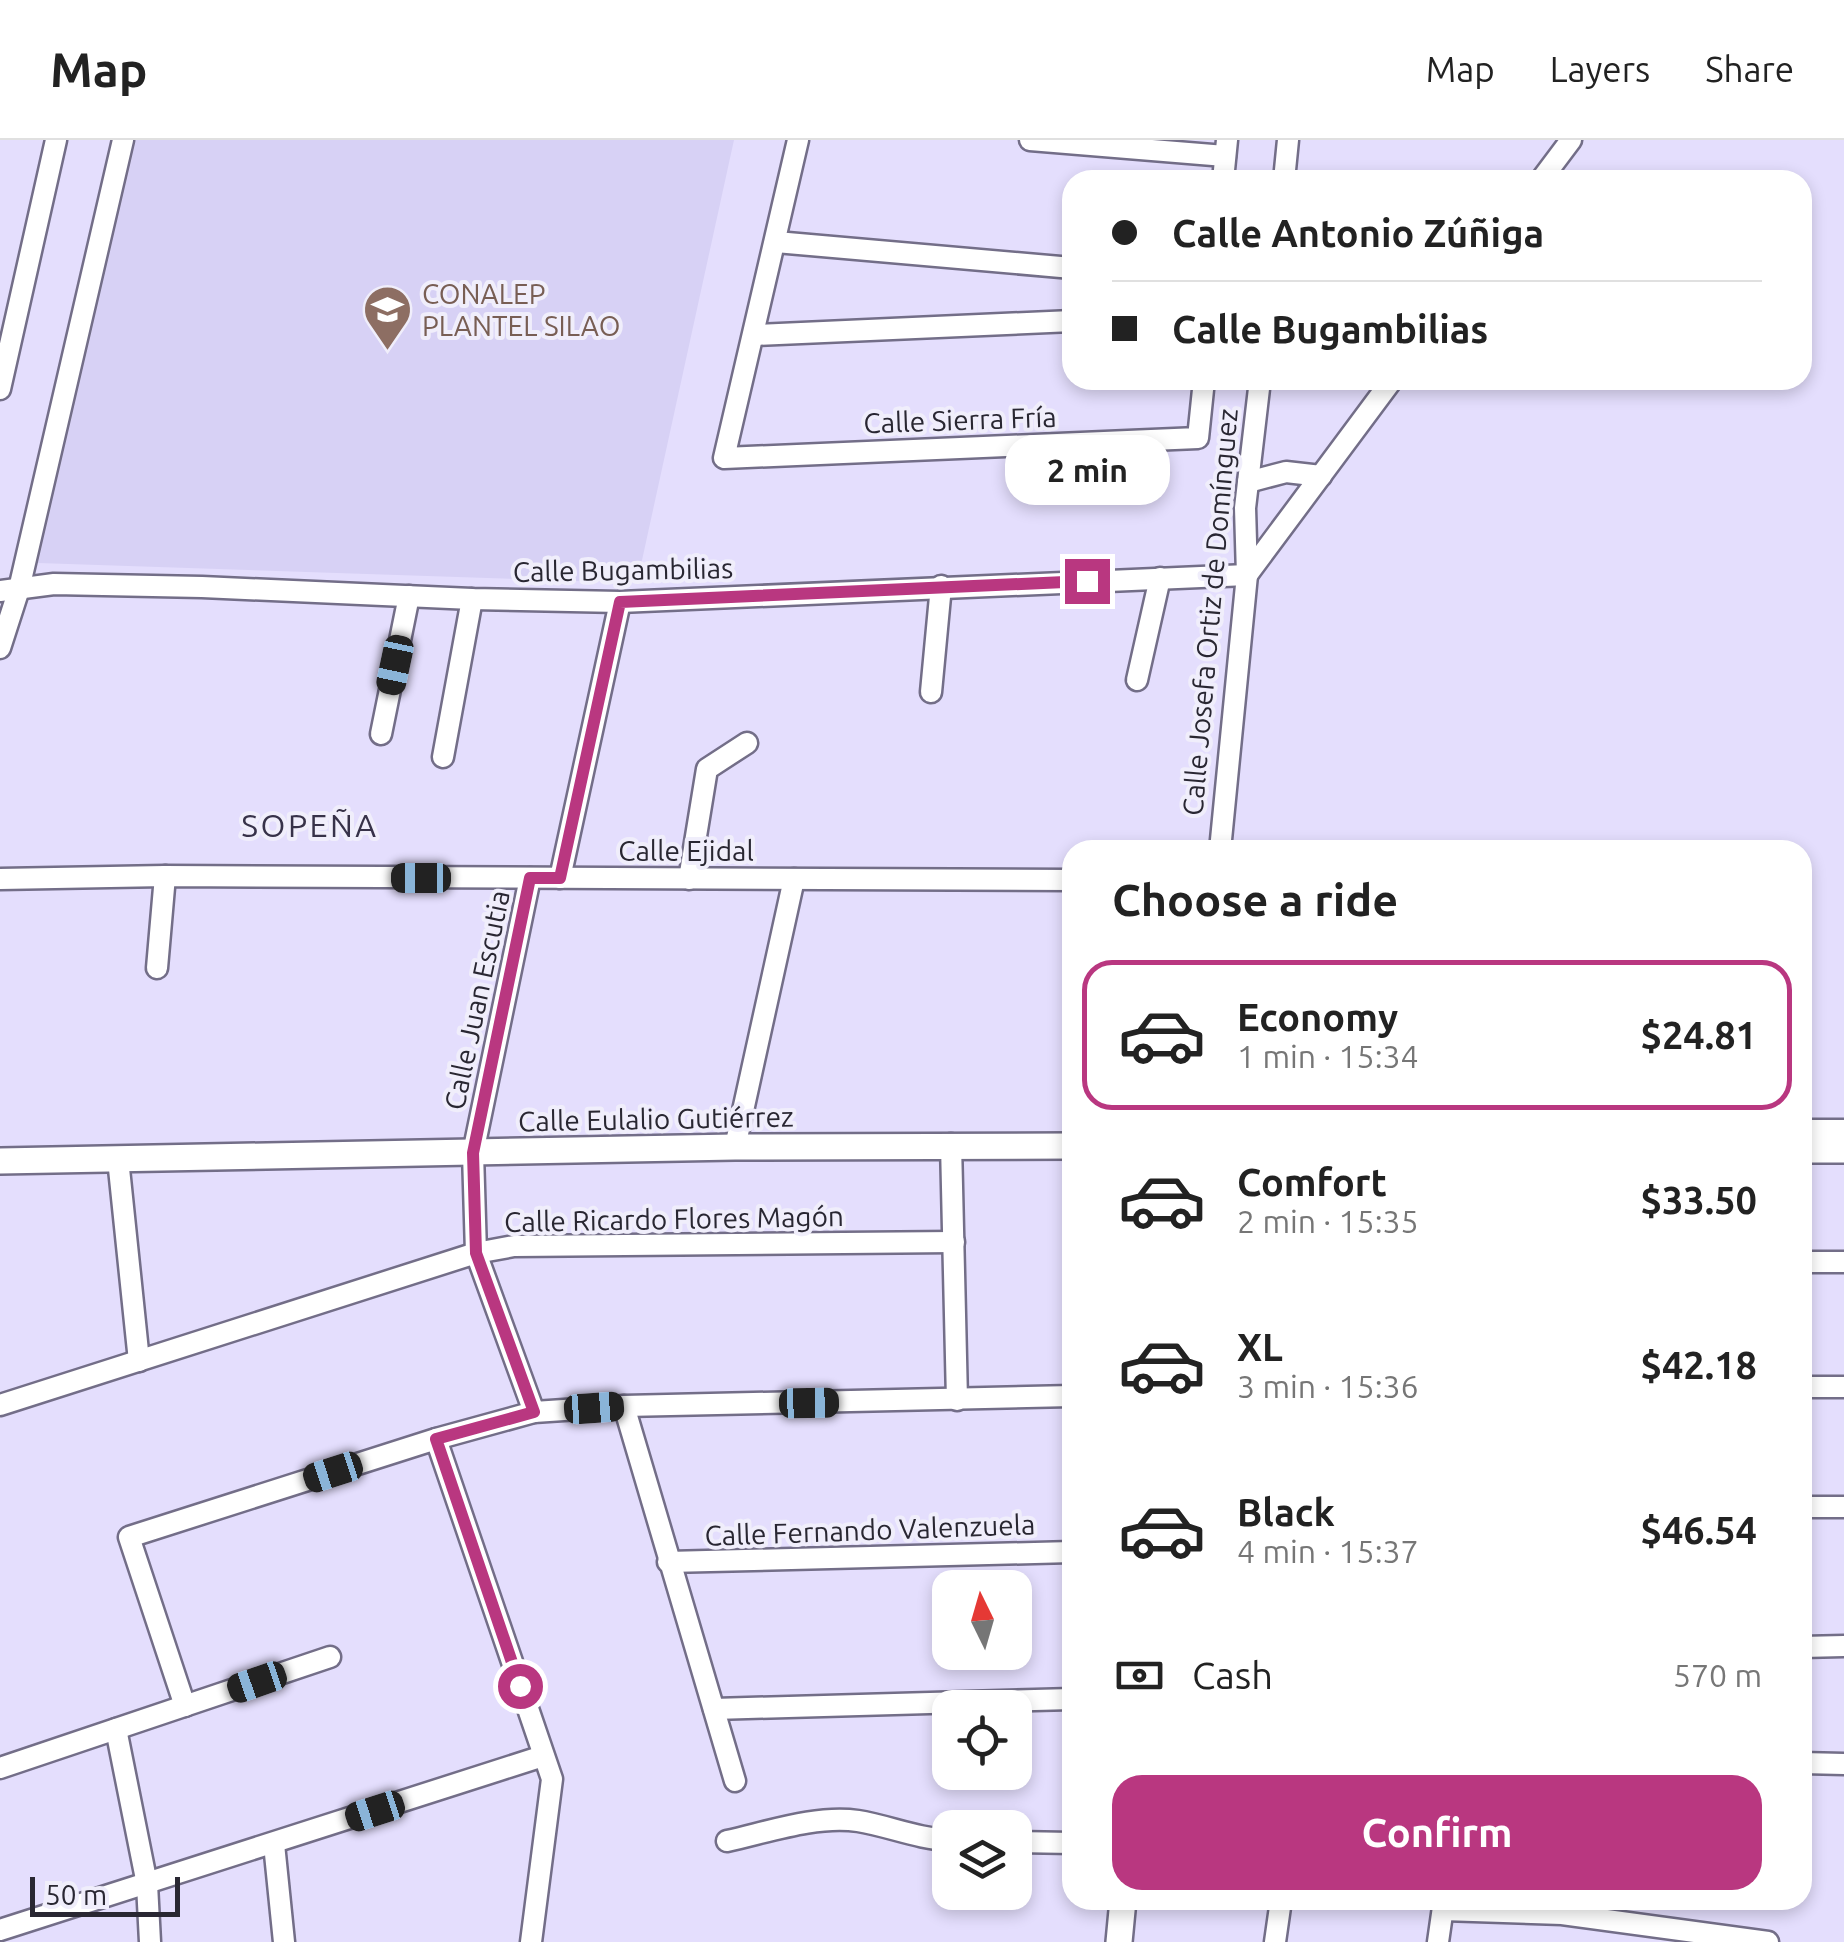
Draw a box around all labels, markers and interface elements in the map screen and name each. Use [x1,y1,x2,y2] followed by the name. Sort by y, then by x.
[50,42,148,96] text: Map
[1426,49,1495,89] text: Map
[1550,49,1650,89] text: Layers
[1705,49,1794,89] text: Share
[1172,212,1544,254] text: Calle Antonio Zúñiga
[422,278,620,341] place label: CONALEP PLANTEL SILAO
[361,284,413,352] school or university icon: CONALEP PLANTEL SILAO
[1172,308,1488,350] text: Calle Bugambilias
[863,401,1057,438] street label: Calle Sierra Fría
[1176,407,1243,817] street label: Calle Josefa Ortiz de Domínguez
[1004,436,1170,506] callout: 2 min
[1047,452,1128,488] text: 2 min
[513,552,733,587] street label: Calle Bugambilias
[1065,559,1110,604] route end
[374,633,416,697] car
[241,807,379,843] district label: SOPEÑA
[618,835,754,866] street label: Calle Ejidal
[391,863,451,893] car
[1112,874,1398,925] text: Choose a ride
[438,887,515,1113] street label: Calle Juan Escutia
[1117,990,1207,1080] icon: car
[1237,996,1398,1038] text: Economy
[1640,1014,1757,1056] text: $24.81
[1237,1038,1419,1074] text: 1 min · 15:34
[518,1101,794,1136] street label: Calle Eulalio Gutiérrez
[1117,1155,1207,1245] icon: car
[1237,1161,1387,1203] text: Comfort
[1640,1179,1757,1221] text: $33.50
[504,1200,844,1237] street label: Calle Ricardo Flores Magón
[1237,1203,1419,1239] text: 2 min · 15:35
[1117,1320,1207,1410] icon: car
[1237,1326,1283,1368] text: XL
[1640,1344,1757,1386] text: $42.18
[1237,1368,1419,1404] text: 3 min · 15:36
[779,1387,839,1419] car
[563,1391,625,1425] car
[300,1448,366,1496] car
[1117,1485,1207,1575] icon: car
[1237,1491,1335,1533] text: Black
[704,1508,1036,1551] street label: Calle Fernando Valenzuela
[1640,1509,1757,1551] text: $46.54
[1237,1533,1419,1569] text: 4 min · 15:37
[932,1570,1032,1670] north arrow
[932,1570,1032,1910] map controls
[1112,1648,1167,1703] icon: cash
[1192,1654,1273,1696] text: Cash
[1673,1657,1762,1693] text: 570 m
[224,1658,290,1706] car
[498,1664,543,1709] route start
[932,1690,1032,1790] button: locate
[1112,1775,1762,1890] button: Confirm
[342,1787,408,1835] car
[932,1810,1032,1910] button: layers
[30,1872,180,1916] scale bar
[45,1879,107,1910] text: 50 m

